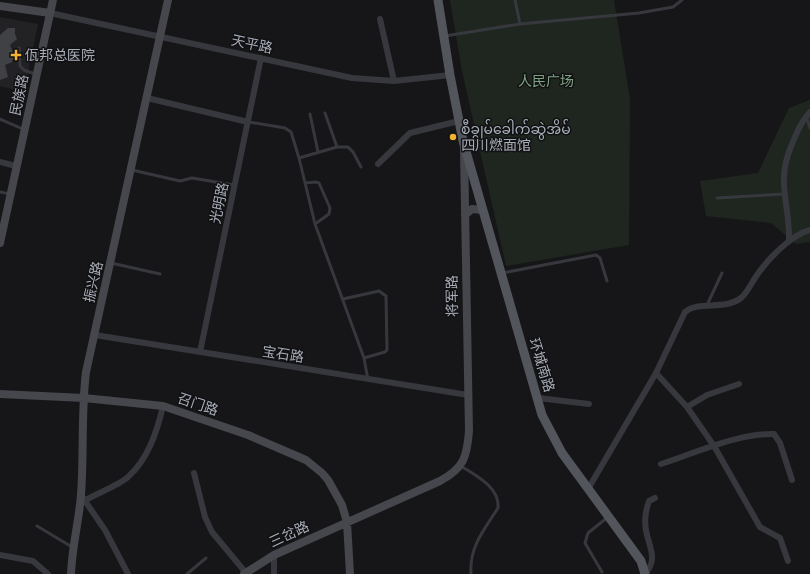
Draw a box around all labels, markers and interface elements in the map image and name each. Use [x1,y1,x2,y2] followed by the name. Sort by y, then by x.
[229,30,275,58] street label: 天平路
[25,45,95,65] place label: 佤邦总医院
[10,49,22,61] marker: 佤邦总医院
[518,71,574,91] park label: 人民广场
[5,72,33,118] street label: 民族路
[461,119,571,155] place label: စီချွမ်ခေါက်ဆွဲအိမ် 四川燃面馆
[448,132,458,142] marker: စီချွမ်ခေါက်ဆွဲအိမ် 四川燃面馆
[205,180,233,226] street label: 光明路
[79,259,107,305] street label: 振兴路
[442,275,462,317] street label: 将军路
[524,335,560,395] street label: 环城南路
[261,341,305,367] street label: 宝石路
[175,388,221,420] street label: 召门路
[266,516,312,552] street label: 三岔路

